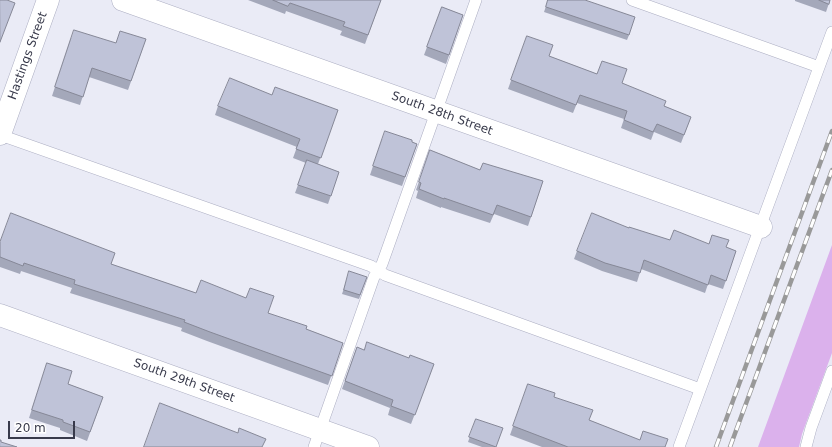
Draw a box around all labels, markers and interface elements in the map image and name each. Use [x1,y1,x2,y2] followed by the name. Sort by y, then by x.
[5,10,51,102] street label: Hastings Street
[389,89,495,139] street label: South 28th Street
[131,356,237,406] street label: South 29th Street
[10,413,77,439] scale bar
[15,421,46,435] text: 20 m

